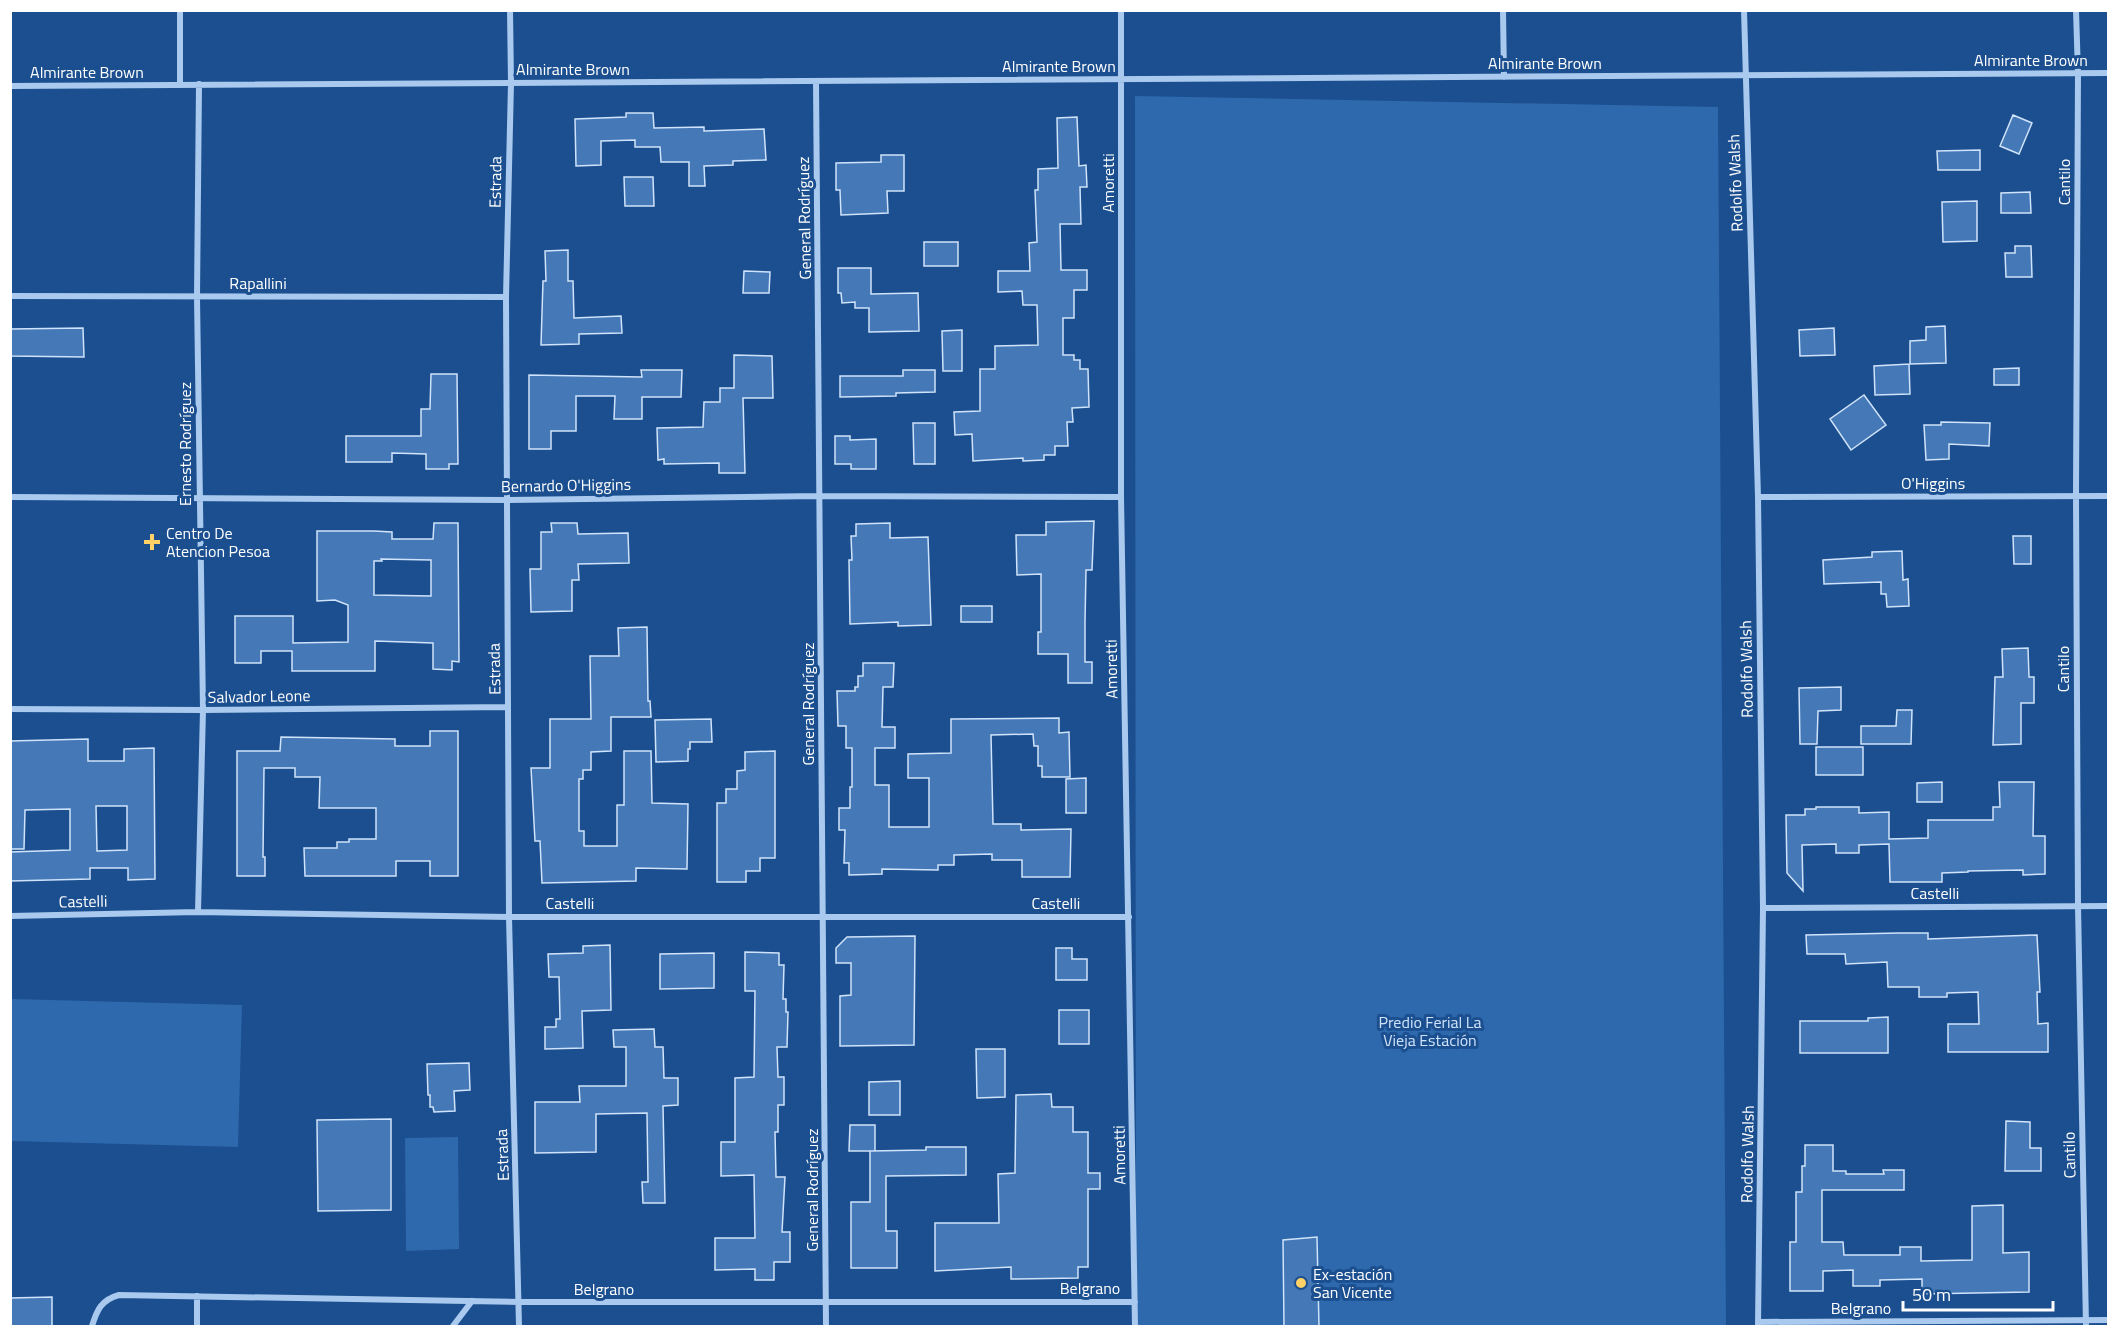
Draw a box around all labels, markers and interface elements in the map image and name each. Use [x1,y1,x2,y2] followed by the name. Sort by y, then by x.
[1974,48,2088,72] street label: Almirante Brown
[1488,51,1602,75] street label: Almirante Brown
[1002,54,1116,78] street label: Almirante Brown
[516,57,630,81] street label: Almirante Brown
[30,60,144,84] street label: Almirante Brown
[1721,134,1749,232] street label: Rodolfo Walsh
[1096,153,1120,213] street label: Amoretti
[483,156,507,208] street label: Estrada
[791,156,817,280] street label: General Rodríguez
[2052,159,2076,205] street label: Cantilo
[229,271,287,295] street label: Rapallini
[173,382,197,506] street label: Ernesto Rodríguez
[1901,471,1965,495] street label: O'Higgins
[501,472,631,498] street label: Bernardo O'Higgins
[166,521,270,563] place label: Centro De Atencion Pesoa
[143,533,161,551] marker: Centro De Atencion Pesoa
[1733,620,1759,718] street label: Rodolfo Walsh
[1098,639,1124,699] street label: Amoretti
[796,642,820,766] street label: General Rodríguez
[482,643,506,695] street label: Estrada
[2051,646,2075,692] street label: Cantilo
[207,683,311,709] street label: Salvador Leone
[1911,881,1959,905] street label: Castelli
[58,889,108,913] street label: Castelli
[546,891,594,915] street label: Castelli
[1032,891,1080,915] street label: Castelli
[1378,1010,1482,1052] park label: Predio Ferial La Vieja Estación
[1734,1105,1760,1203] street label: Rodolfo Walsh
[1106,1125,1132,1185] street label: Amoretti
[800,1128,824,1252] street label: General Rodríguez
[489,1129,515,1181] street label: Estrada
[2057,1132,2081,1178] street label: Cantilo
[1313,1262,1392,1304] place label: Ex-estación San Vicente
[1903,1274,2053,1312] scale bar
[1060,1276,1120,1300] street label: Belgrano
[1294,1276,1308,1290] marker: Ex-estación San Vicente
[574,1277,634,1301] street label: Belgrano
[1912,1281,1951,1308] text: 50 m
[1831,1296,1891,1320] street label: Belgrano

